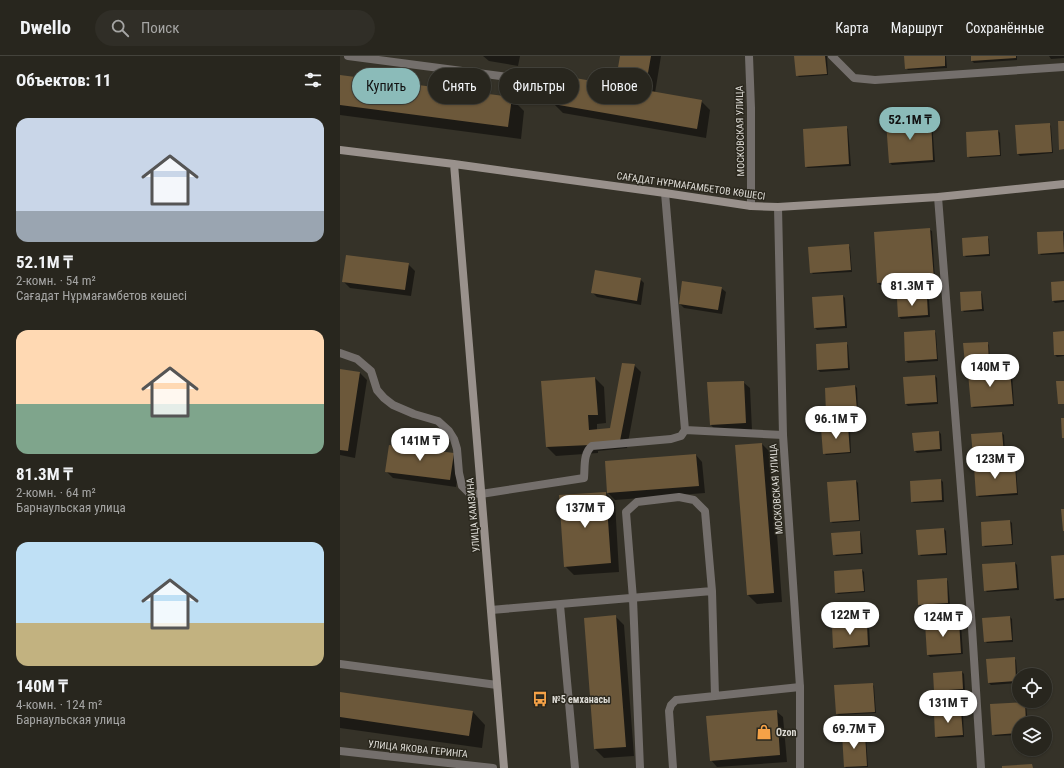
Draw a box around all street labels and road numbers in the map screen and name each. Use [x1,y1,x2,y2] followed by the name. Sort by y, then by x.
[734,85,746,177] street label: МОСКОВСКАЯ УЛИЦА
[616,170,766,202] street label: САҒАДАТ НҰРМАҒАМБЕТОВ КӨШЕСІ
[767,443,785,535] street label: МОСКОВСКАЯ УЛИЦА
[464,477,482,553] street label: УЛИЦА КАМЗИНА
[368,738,469,760] street label: УЛИЦА ЯКОВА ГЕРИНГА

